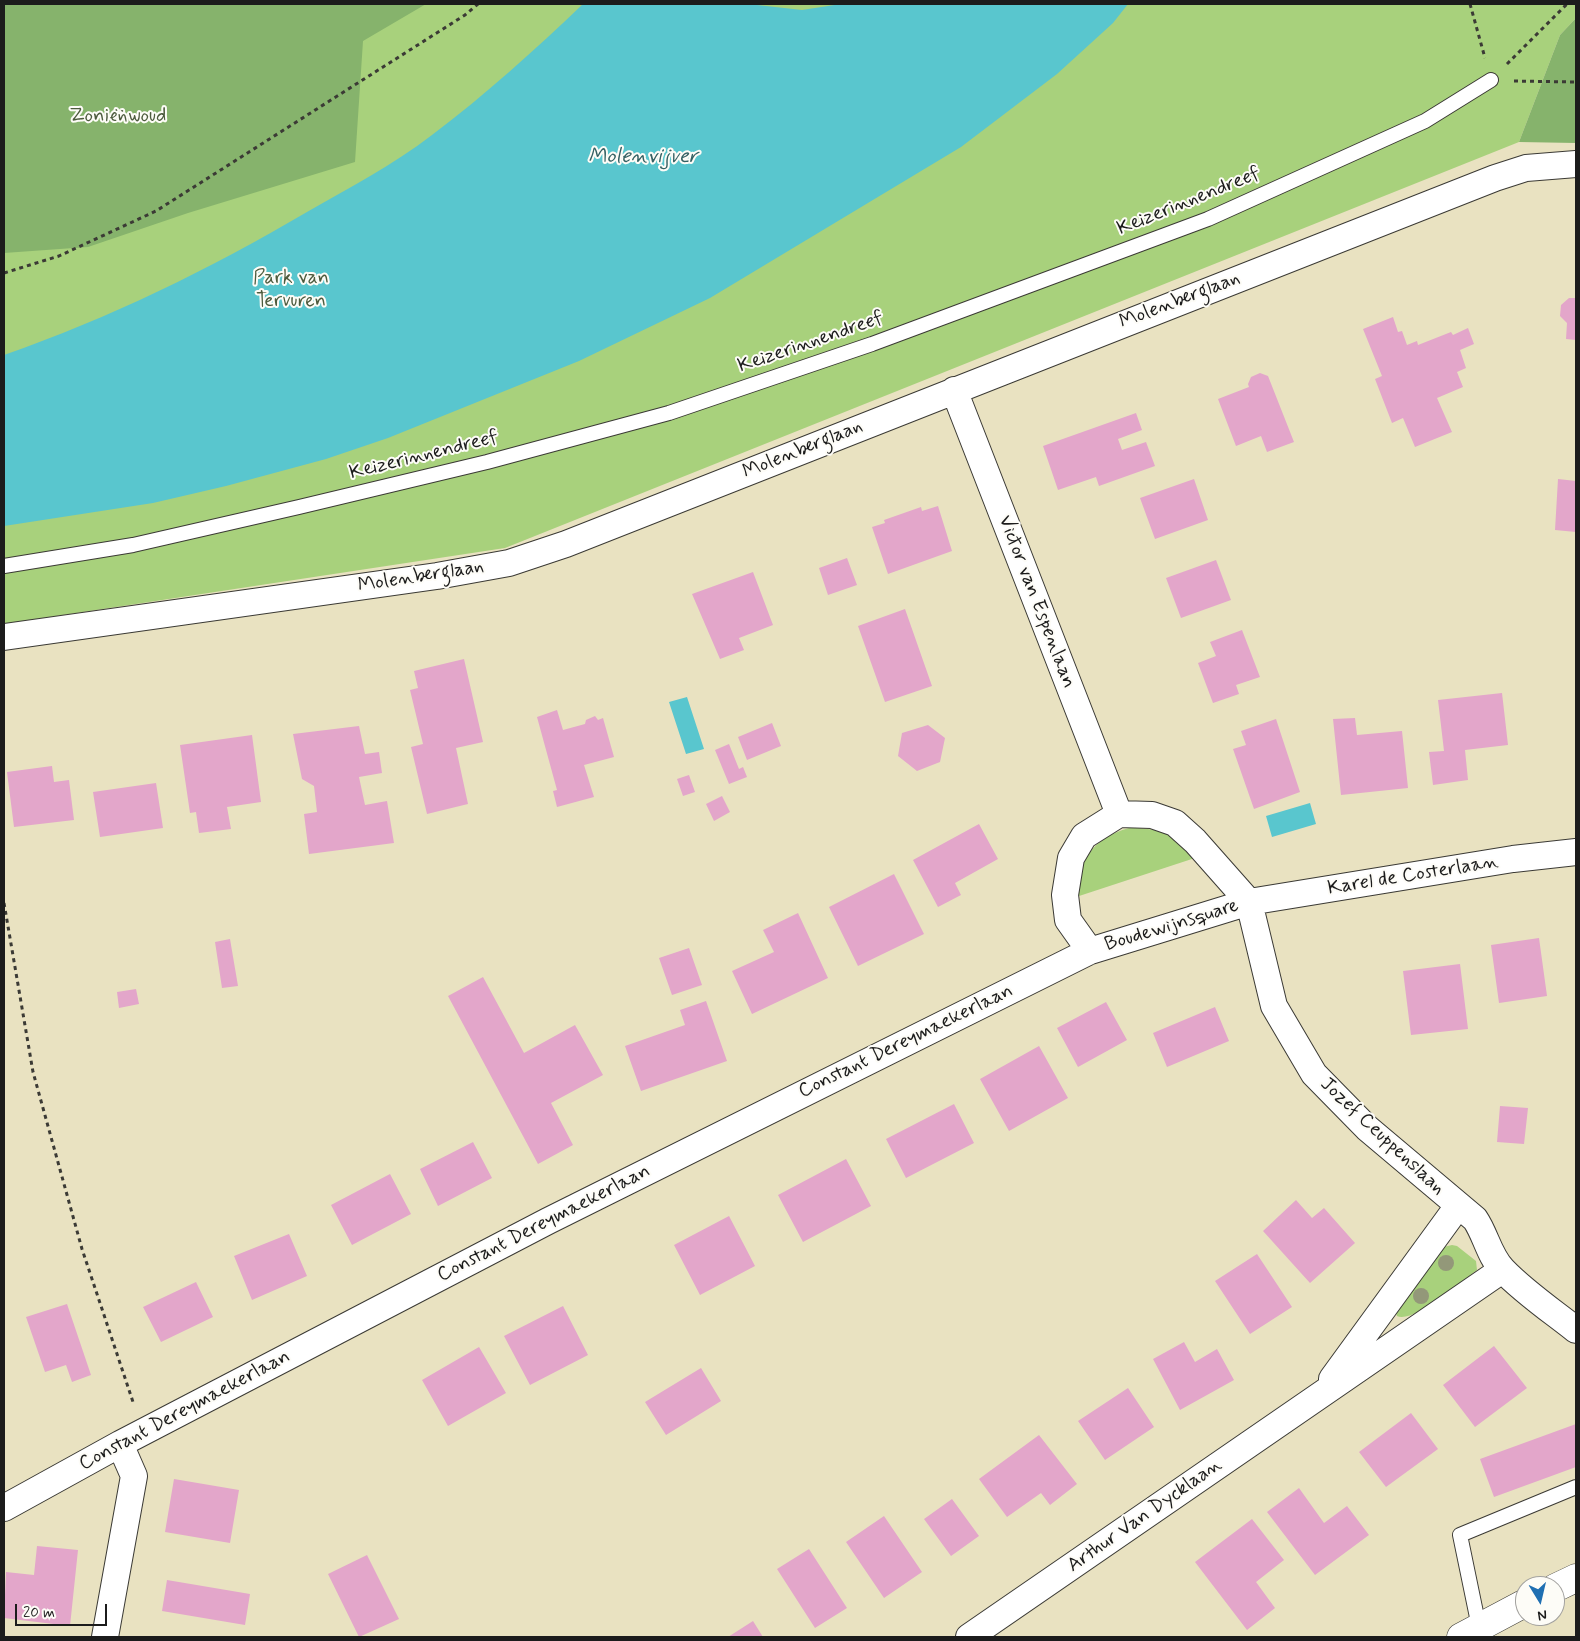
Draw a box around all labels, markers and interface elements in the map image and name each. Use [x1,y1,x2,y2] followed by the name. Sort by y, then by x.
[70,105,166,129] park label: Zoniënwoud
[588,145,698,171] water label: Molenvijver
[1114,162,1264,242] street label: Keizerinnendreef
[253,267,329,314] park label: Park van Tervuren
[1116,267,1244,335] street label: Molenberglaan
[735,307,887,379] street label: Keizerinnendreef
[739,415,867,485] street label: Molenberglaan
[347,426,501,486] street label: Keizerinnendreef
[992,512,1080,692] street label: Victor van Espenlaan
[356,555,486,599] street label: Molenberglaan
[1326,851,1500,901] street label: Karel de Costerlaan
[1102,894,1242,958] street label: Boudewijnsquare
[795,980,1017,1104] street label: Constant Dereymaekerlaan
[1314,1073,1450,1201] street label: Jozef Ceuppenslaan
[434,1160,654,1288] street label: Constant Dereymaekerlaan
[75,1345,295,1477] street label: Constant Dereymaekerlaan
[1063,1454,1227,1578] street label: Arthur Van Dycklaan
[1515,1576,1565,1626] north arrow
[18,1594,110,1626] scale bar
[23,1603,55,1623] text: 20 m
[1536,1605,1548,1624] text: N

